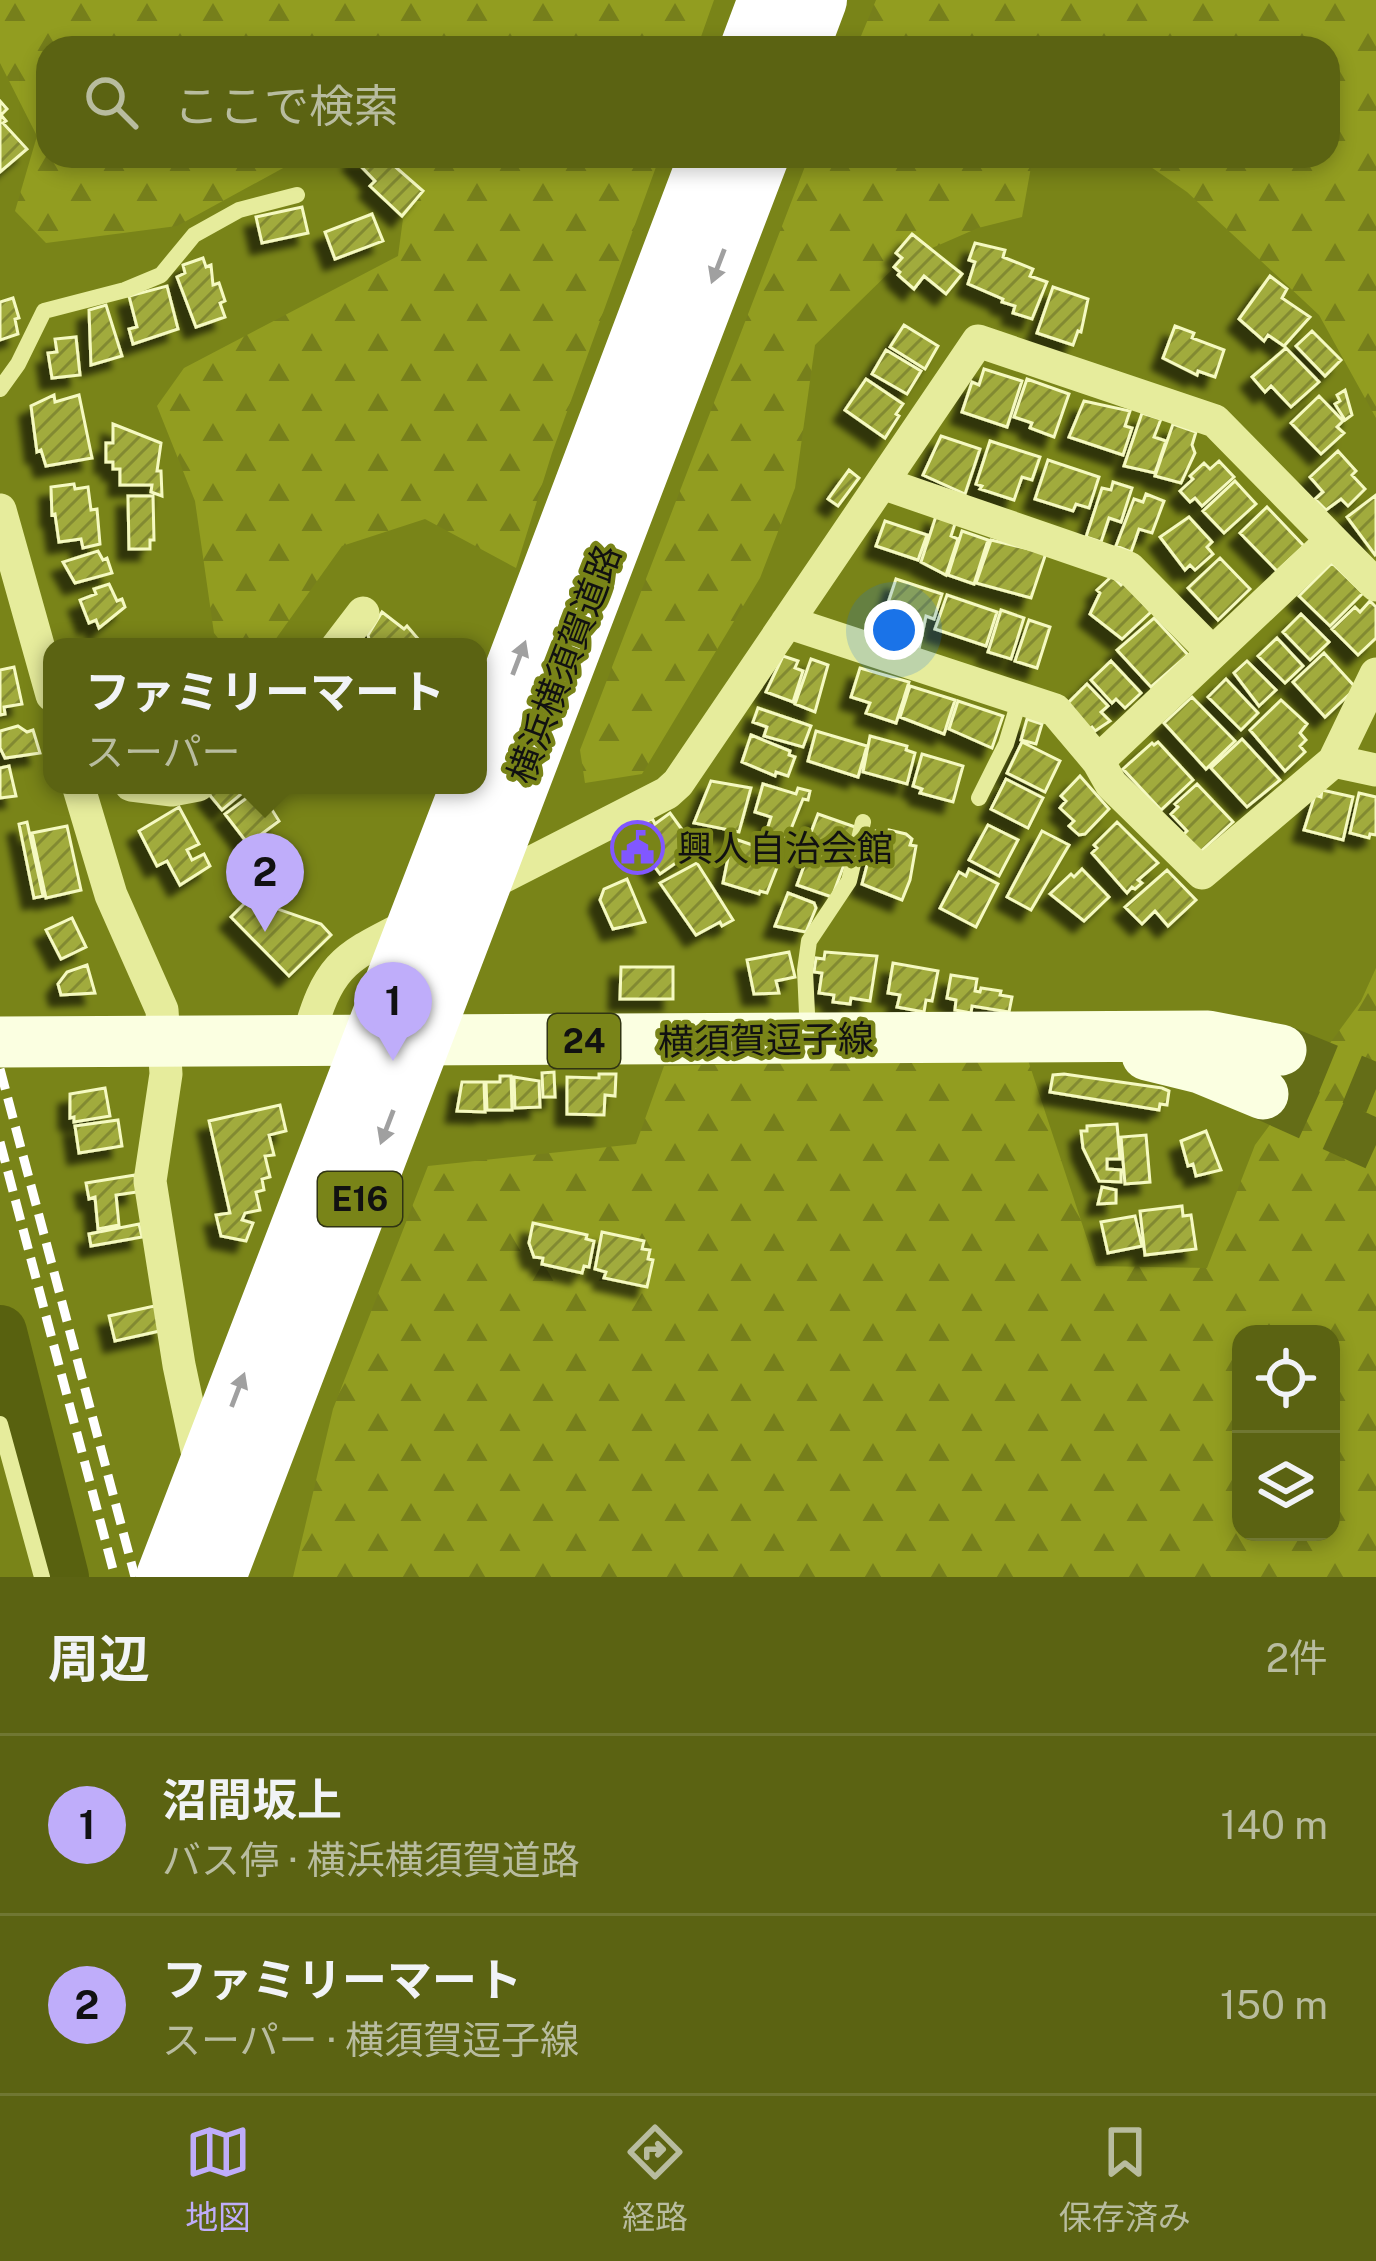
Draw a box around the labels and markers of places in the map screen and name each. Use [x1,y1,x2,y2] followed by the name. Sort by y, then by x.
[610,820,666,876] public building icon: 興人自治会館
[677,827,893,869] place label: 興人自治会館
[226,833,304,932] pin: 2
[354,962,432,1061] pin: 1

